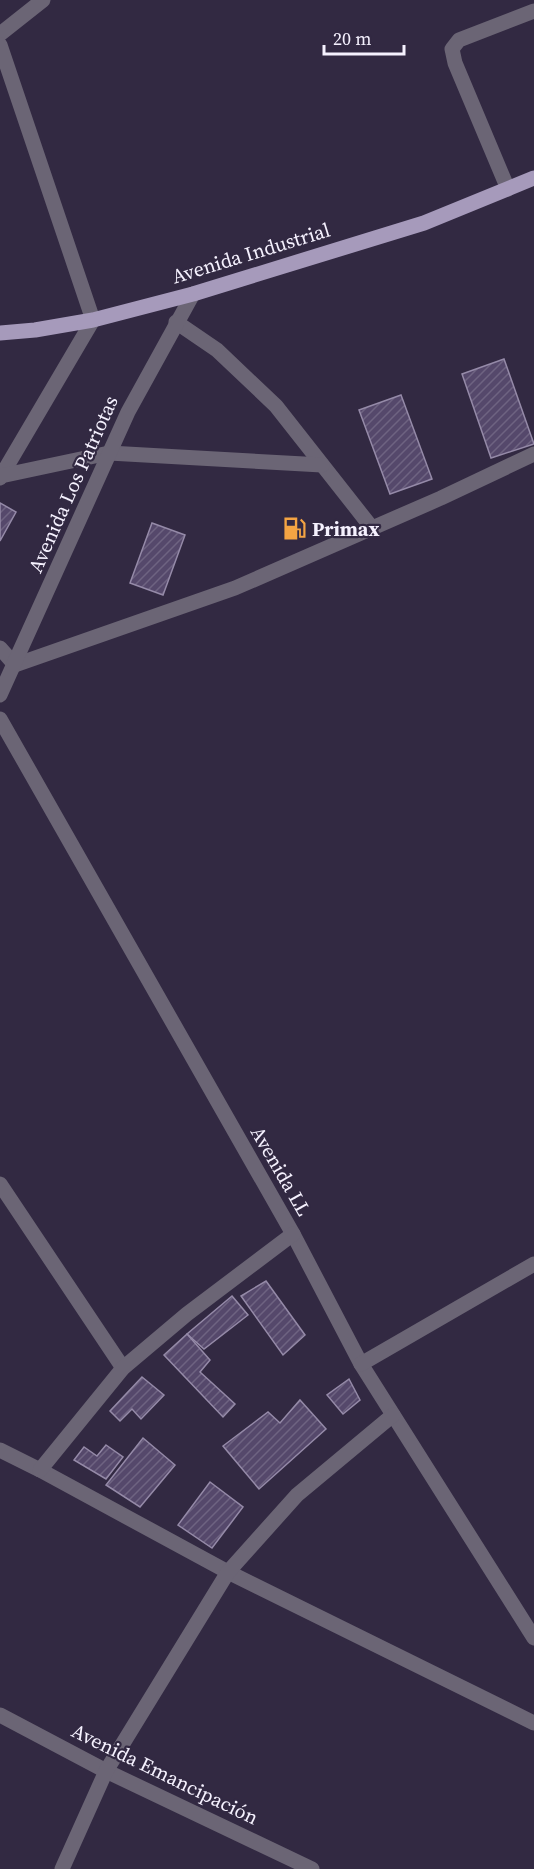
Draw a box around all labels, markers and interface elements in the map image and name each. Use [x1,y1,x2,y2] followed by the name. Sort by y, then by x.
[324,18,404,56] scale bar
[333,26,371,51] text: 20 m
[168,216,334,290] street label: Avenida Industrial
[21,391,125,577] street label: Avenida Los Patriotas
[312,515,379,543] place label: Primax
[281,516,307,542] fuel station icon: Primax
[244,1121,318,1221] street label: Avenida LL
[67,1717,263,1831] street label: Avenida Emancipación

